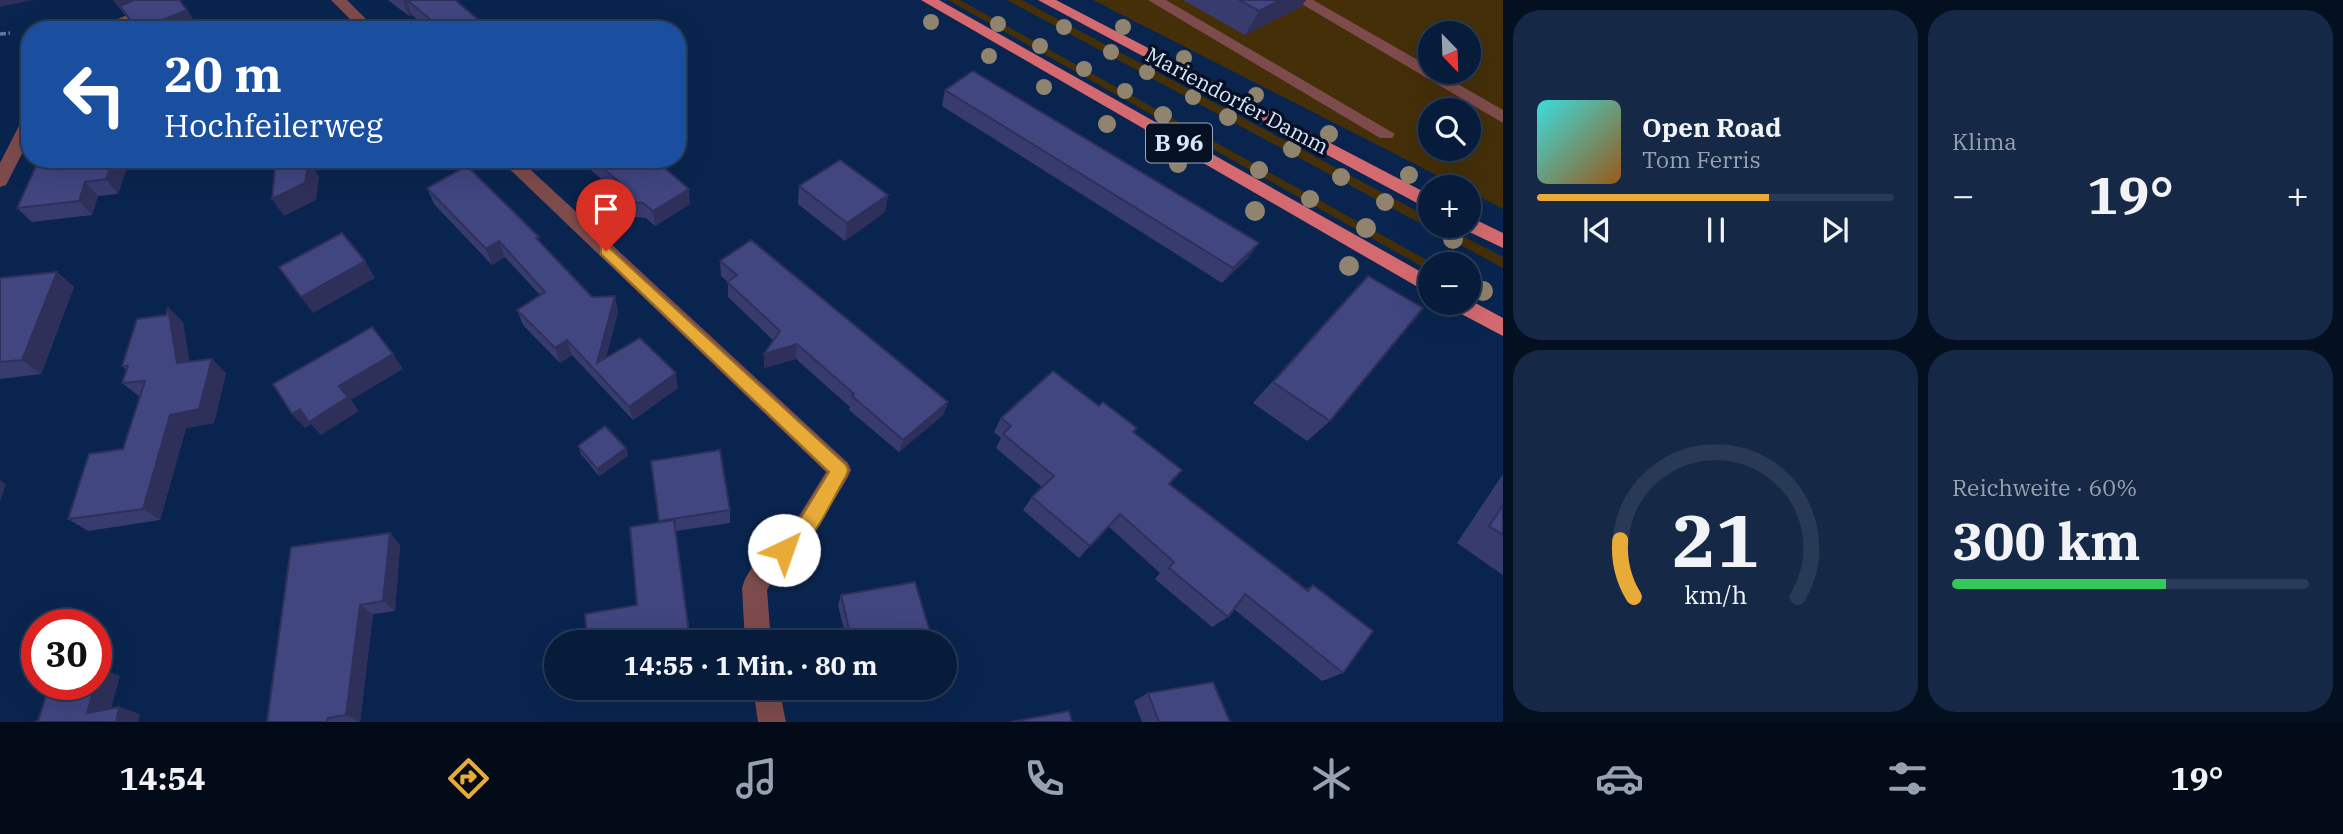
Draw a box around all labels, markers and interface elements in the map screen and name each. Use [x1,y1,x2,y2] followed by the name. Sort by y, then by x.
[1418,21,1480,84] north arrow
[1418,21,1481,315] map controls
[1141,40,1334,160] street label: Mariendorfer Damm
[164,42,282,105] text: 20 m
[49,49,140,140] icon: left
[1418,98,1481,161] button: search
[164,104,383,146] text: Hochfeilerweg
[1642,110,1781,144] text: Open Road
[1146,124,1212,162] road number: B 96
[1952,126,2017,156] text: Klima
[1642,144,1761,174] text: Tom Ferris
[2087,161,2174,228] text: 19°
[1952,170,1975,219] text: −
[2286,170,2309,219] text: +
[1418,175,1481,238] button: +
[576,179,636,251] pin
[587,190,625,228] icon: arrive
[1578,211,1616,249] icon: previous
[1697,211,1735,249] icon: pause
[1816,211,1854,249] icon: next
[1418,252,1481,315] button: −
[1952,472,2137,502] text: Reichweite · 60%
[1672,492,1759,587] text: 21
[1952,507,2141,574] text: 300 km
[747,513,821,587] position arrow
[1684,578,1747,611] text: km/h
[21,609,112,700] speed limit sign: 30
[624,648,877,682] text: 14:55 · 1 Min. · 80 m
[444,754,493,803] icon: directions
[732,754,781,803] icon: music
[1020,754,1069,803] icon: phone
[1307,754,1356,803] icon: climate
[1595,754,1644,803] icon: car
[1883,754,1932,803] icon: filters
[119,757,206,799] text: 14:54
[2170,757,2224,799] text: 19°

